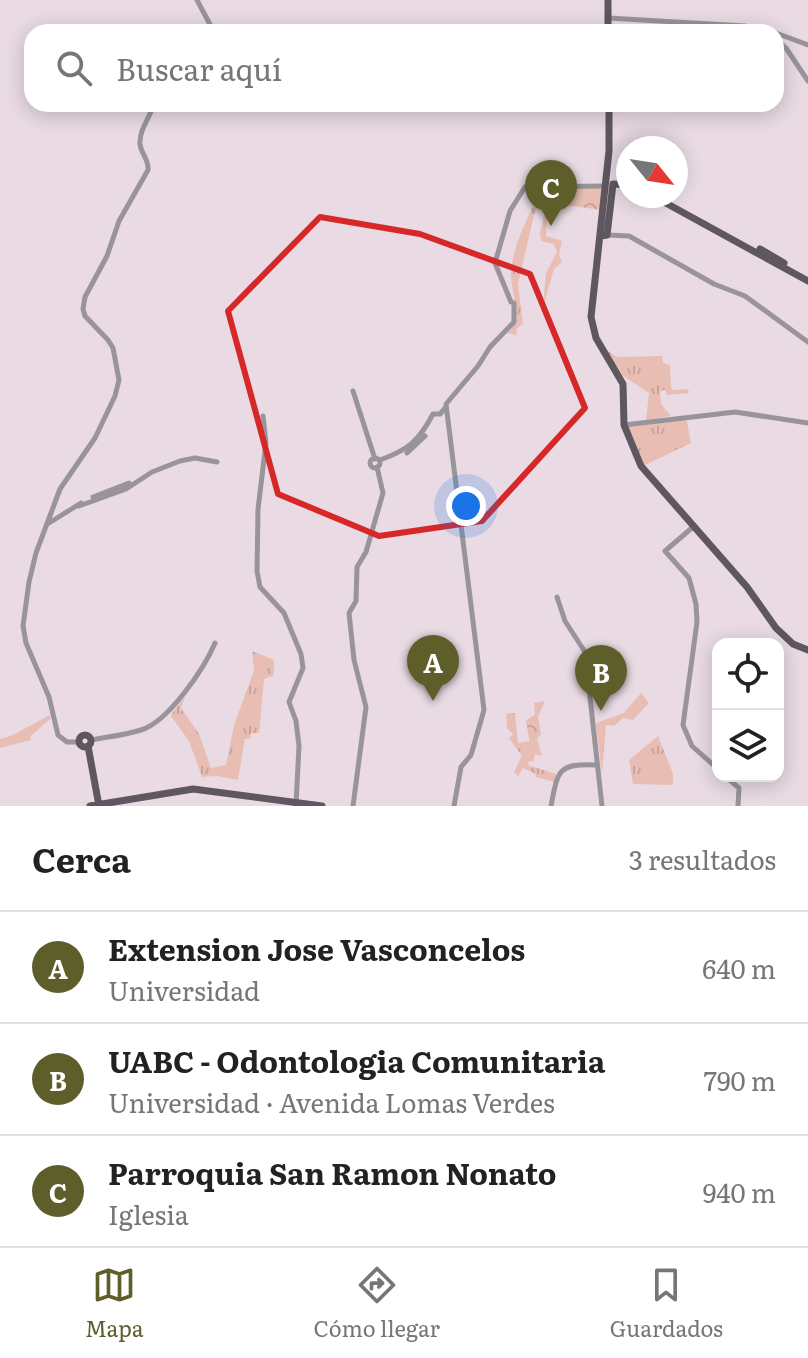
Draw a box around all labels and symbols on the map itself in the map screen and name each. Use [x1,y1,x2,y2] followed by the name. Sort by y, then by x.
[616,136,688,208] north arrow
[525,160,577,226] pin: C
[446,486,486,526] your location
[407,635,459,701] pin: A
[575,645,627,711] pin: B

